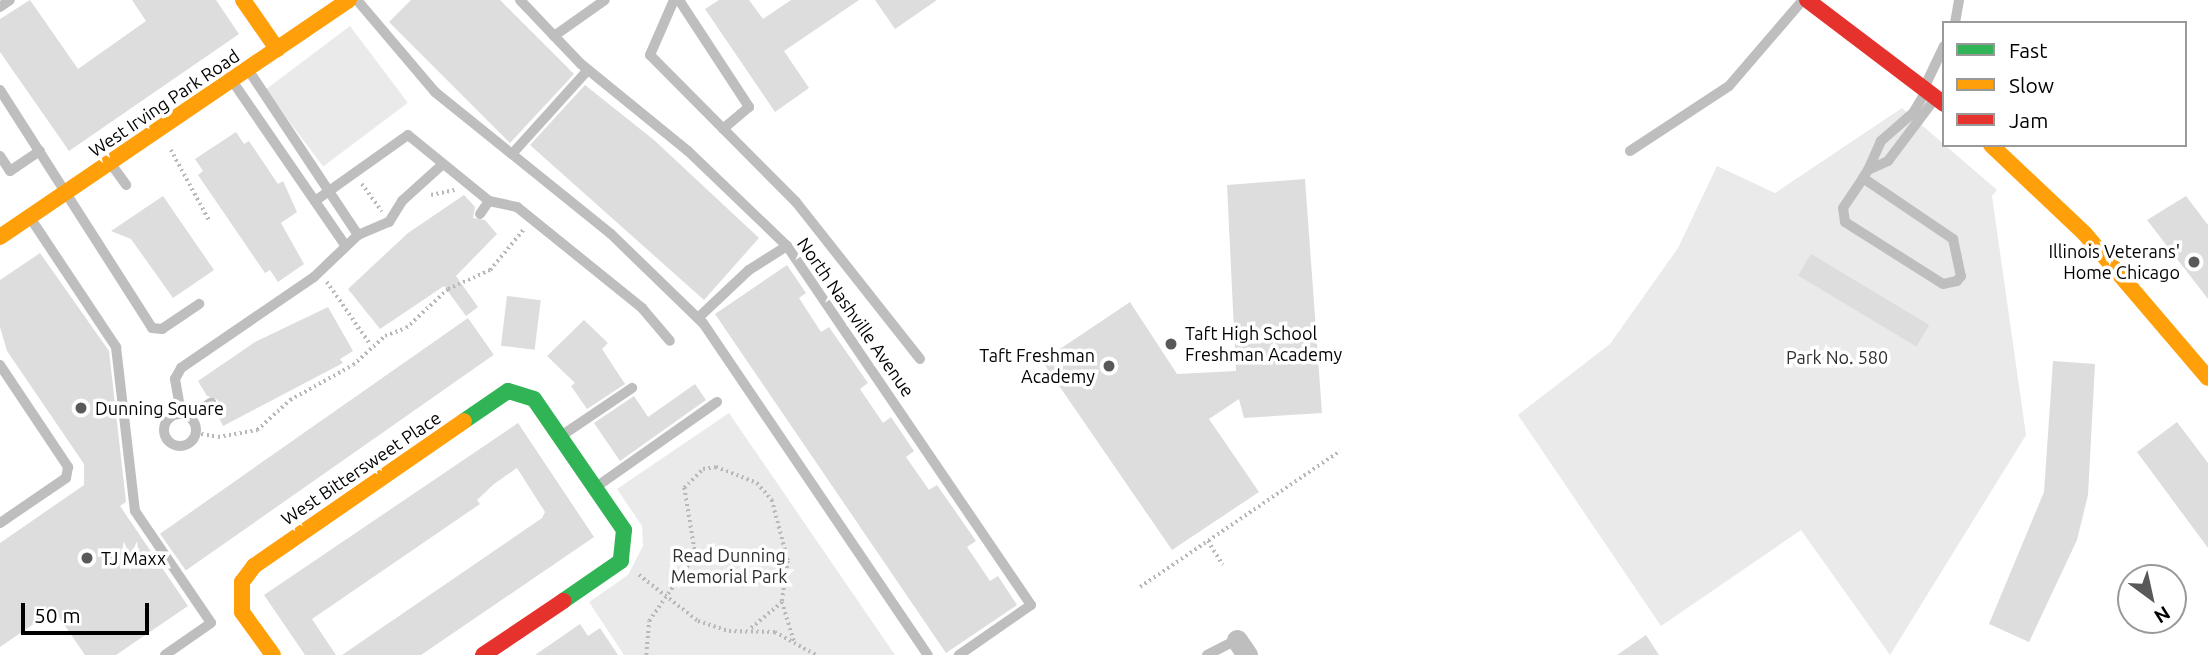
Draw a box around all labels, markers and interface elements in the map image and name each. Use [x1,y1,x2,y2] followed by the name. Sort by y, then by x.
[1942,21,2187,147] legend
[2009,38,2047,62] text: Fast
[85,45,243,161] street label: West Irving Park Road
[2009,73,2054,97] text: Slow
[2009,108,2048,132] text: Jam
[793,233,919,401] street label: North Nashville Avenue
[2049,241,2180,284] place label: Illinois Veterans' Home Chicago
[2186,254,2202,270] marker: Illinois Veterans' Home Chicago
[1185,323,1342,366] place label: Taft High School Freshman Academy
[1163,336,1179,352] marker: Taft High School Freshman Academy
[979,345,1095,388] place label: Taft Freshman Academy
[1786,346,1888,368] park label: Park No. 580
[1101,358,1117,374] marker: Taft Freshman Academy
[95,397,224,419] place label: Dunning Square
[73,400,89,416] marker: Dunning Square
[277,407,445,529] street label: West Bittersweet Place
[671,545,787,588] park label: Read Dunning Memorial Park
[101,547,166,569] place label: TJ Maxx
[79,550,95,566] marker: TJ Maxx
[2117,564,2187,634] north arrow
[24,588,152,632] scale bar
[2150,602,2174,628] text: N
[34,603,81,627] text: 50 m

